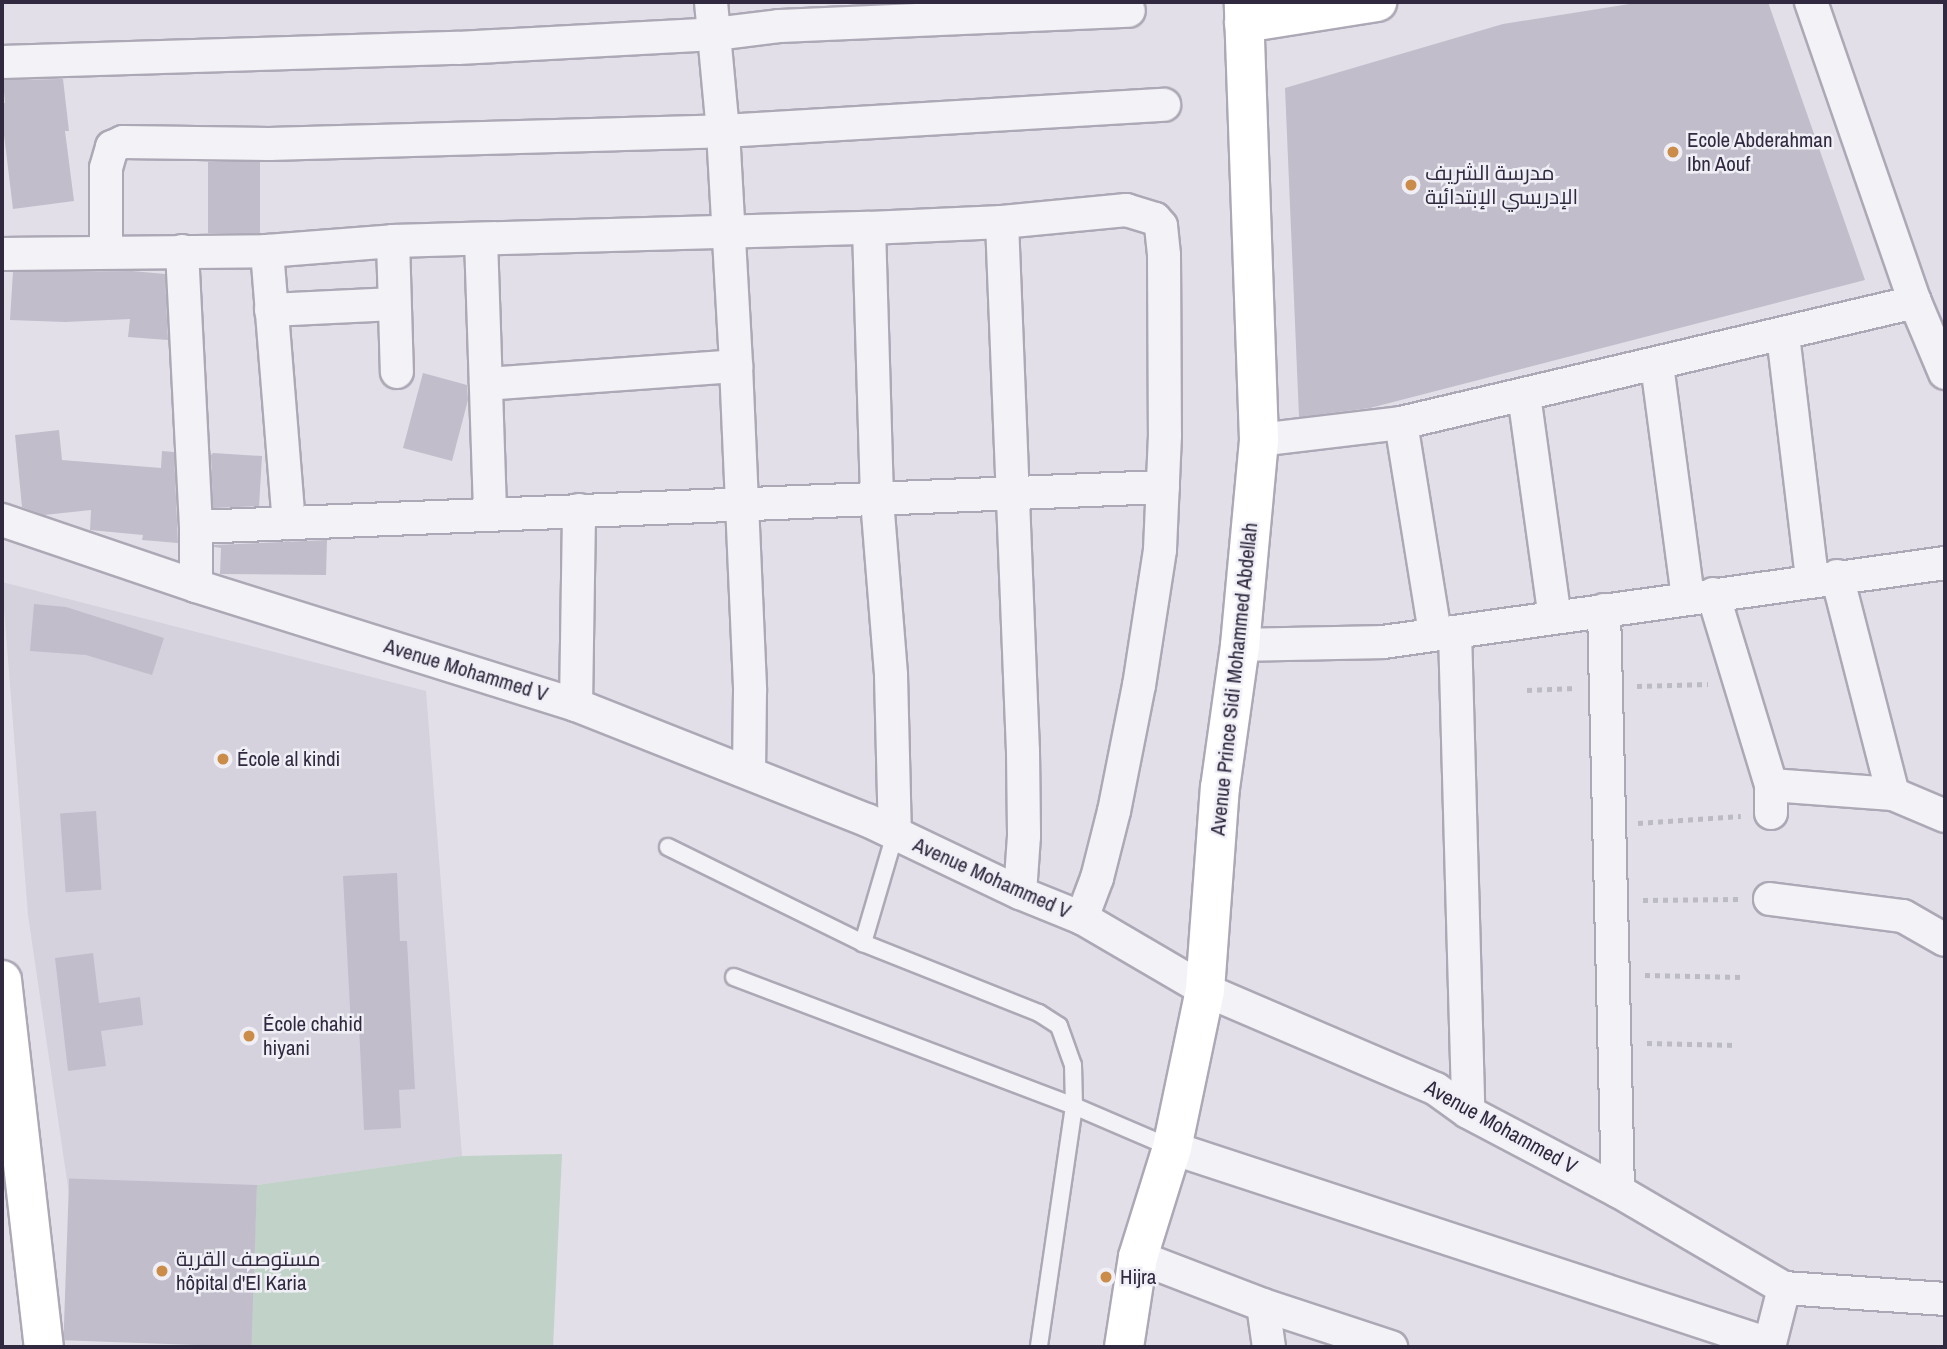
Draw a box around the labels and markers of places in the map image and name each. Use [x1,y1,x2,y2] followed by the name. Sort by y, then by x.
[1687,127,1833,177] place label: Ecole Abderahman Ibn Aouf
[1665,144,1681,160] marker: Ecole Abderahman Ibn Aouf
[1425,160,1578,210] place label: مدرسة الشريف الإدريسي الإبتدائية
[1403,177,1419,193] marker: مدرسة الشريف الإدريسي الإبتدائية
[237,746,340,772] place label: École al kindi
[215,751,231,767] marker: École al kindi
[263,1011,363,1061] place label: École chahid hiyani
[241,1028,257,1044] marker: École chahid hiyani
[176,1246,321,1296] place label: مستوصف القرية hôpital d'El Karia
[154,1263,170,1279] marker: مستوصف القرية hôpital d'El Karia
[1120,1264,1156,1290] place label: Hijra
[1098,1269,1114,1285] marker: Hijra

